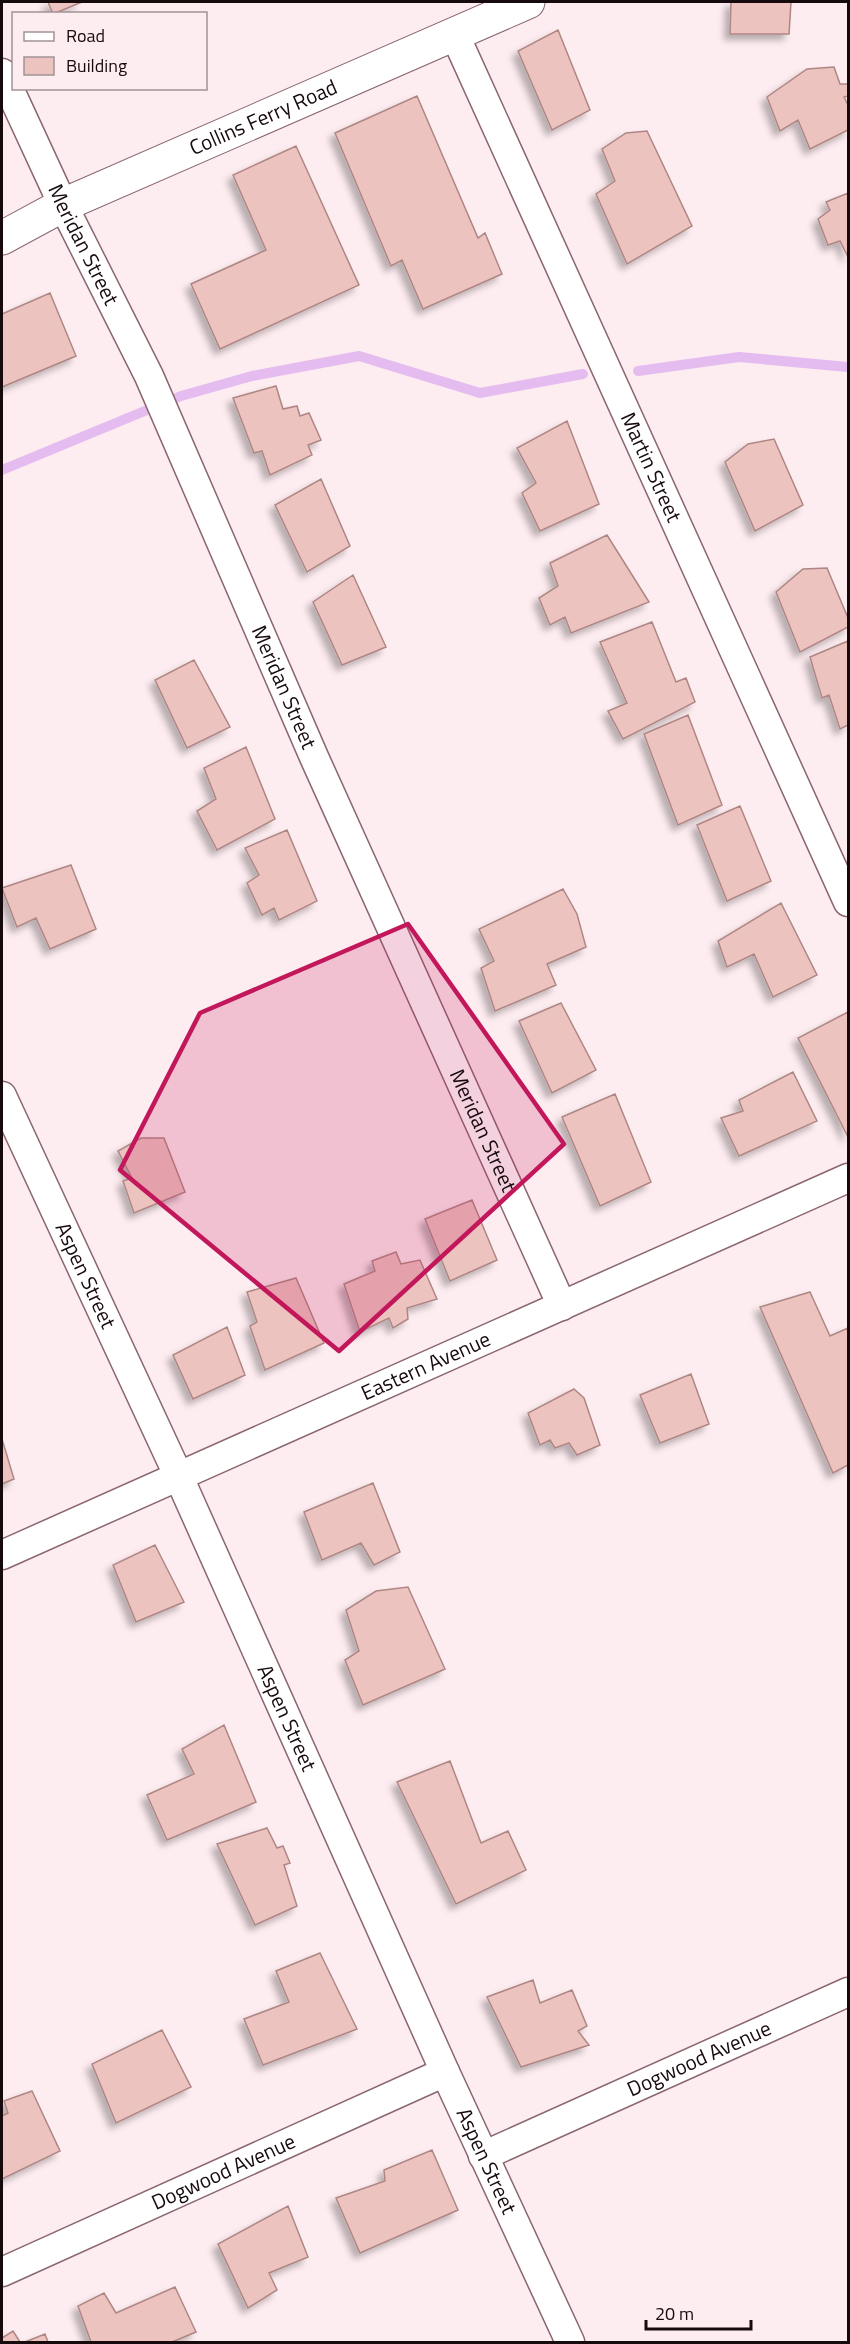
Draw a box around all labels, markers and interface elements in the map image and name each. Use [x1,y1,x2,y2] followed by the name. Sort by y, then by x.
[12,12,207,90] legend
[66,22,105,49] text: Road
[66,52,127,79] text: Building
[184,70,342,163] street label: Collins Ferry Road
[40,179,128,311] street label: Meridan Street
[613,407,691,528] street label: Martin Street
[244,620,326,754] street label: Meridan Street
[442,1064,526,1197] street label: Meridan Street
[48,1217,125,1334] street label: Aspen Street
[356,1322,495,1408] street label: Eastern Avenue
[250,1659,326,1777] street label: Aspen Street
[622,2012,776,2104] street label: Dogwood Avenue
[449,2102,526,2220] street label: Aspen Street
[146,2125,300,2218] street label: Dogwood Avenue
[646,2293,751,2331] scale bar
[655,2300,694,2327] text: 20 m

